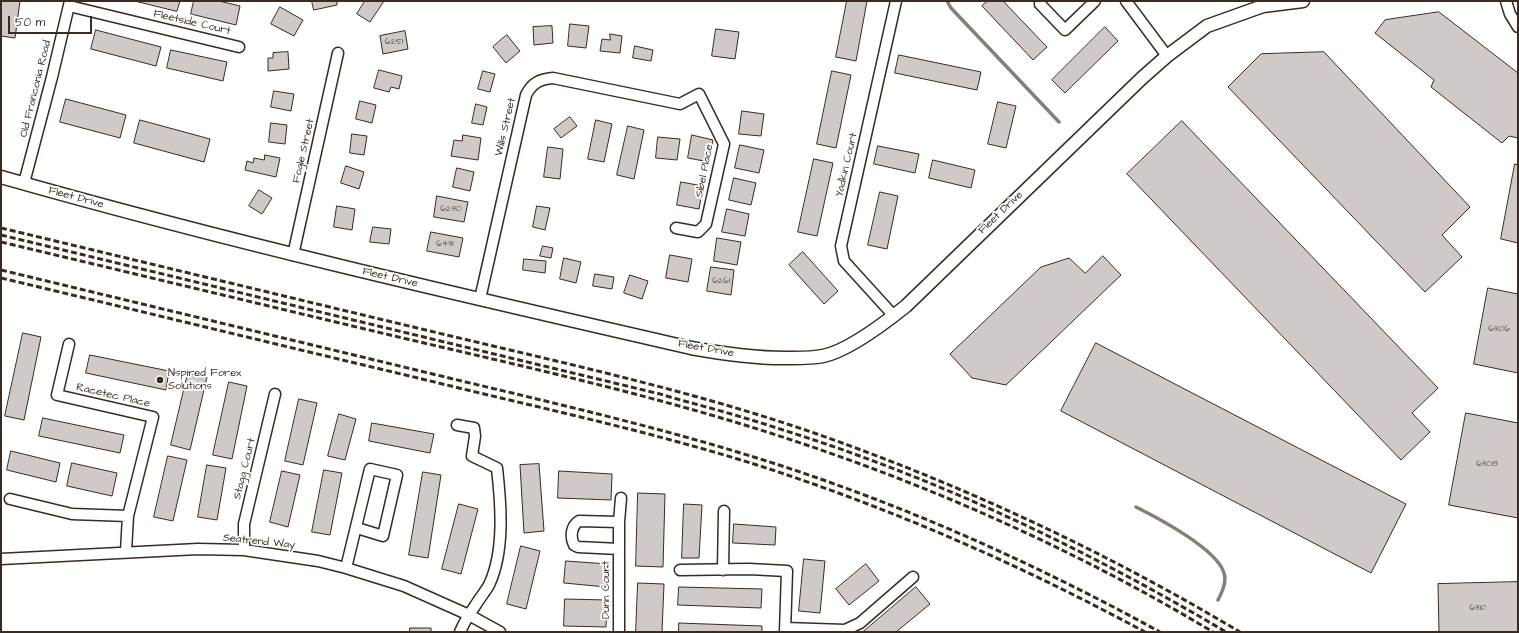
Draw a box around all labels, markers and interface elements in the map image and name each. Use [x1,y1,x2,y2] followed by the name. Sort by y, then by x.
[10,8,94,34] scale bar
[152,8,232,38] street label: Fleetside Court
[15,14,45,31] text: 50 m
[385,37,403,47] house number: 6251
[18,39,54,139] street label: Old Franconia Road
[493,97,519,157] street label: Wills Street
[290,118,318,184] street label: Fogle Street
[833,132,861,198] street label: Yadkin Court
[693,143,717,199] street label: Sibel Place
[47,184,105,212] street label: Fleet Drive
[976,189,1026,237] street label: Fleet Drive
[440,204,462,214] house number: 6290
[436,239,454,249] house number: 6431
[361,265,419,291] street label: Fleet Drive
[712,276,730,286] house number: 6261
[1488,324,1510,334] house number: 6306
[677,338,735,360] street label: Fleet Drive
[168,367,241,393] place label: Nspired Forex Solutions
[155,375,165,385] marker: Nspired Forex Solutions
[75,381,151,411] street label: Racetec Place
[231,437,259,501] street label: Stagg Court
[1476,459,1498,469] house number: 6308
[222,532,296,552] street label: Seatrend Way
[600,561,614,619] street label: Dunn Court
[1469,603,1487,613] house number: 6310

